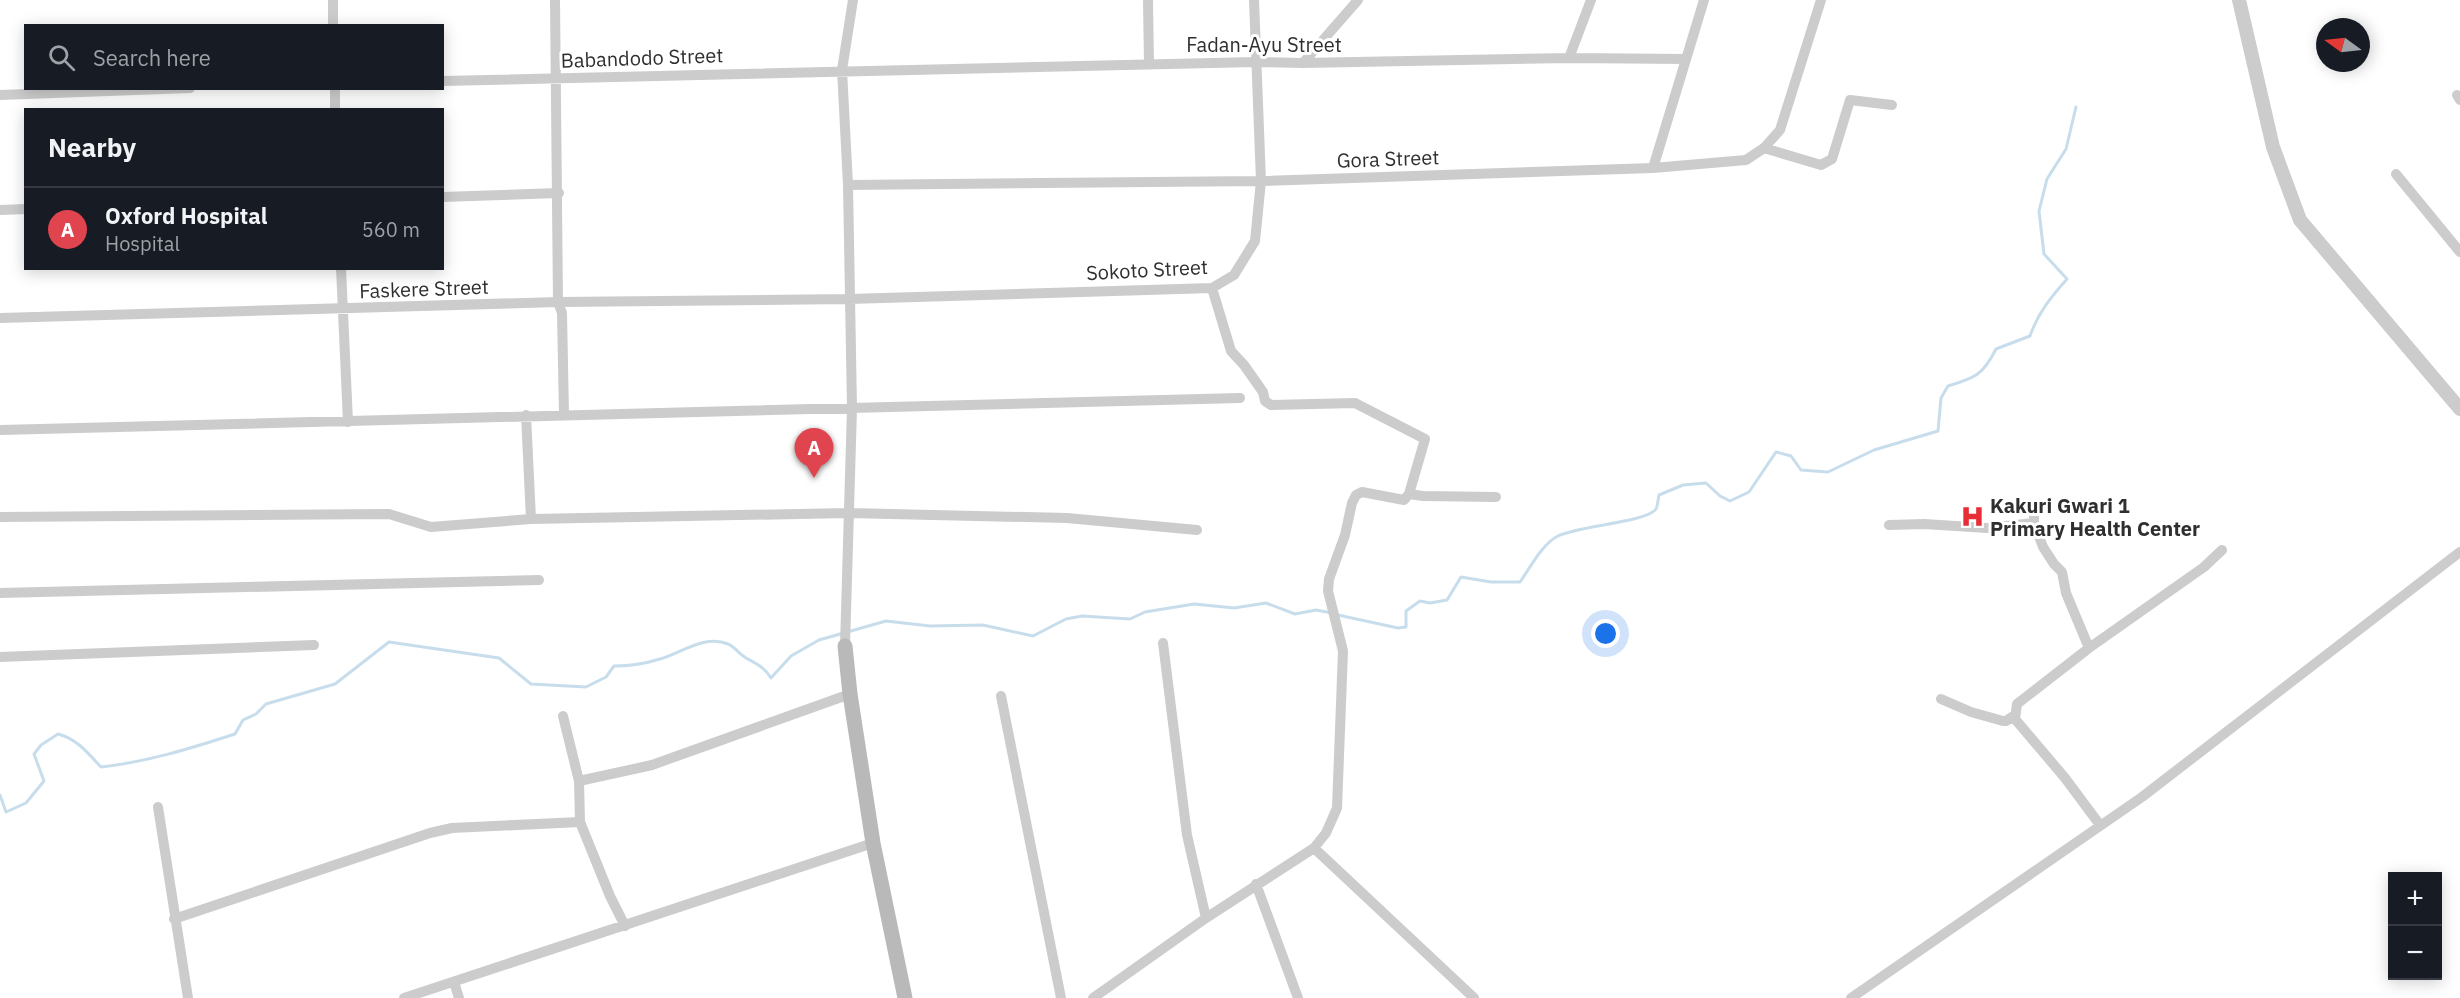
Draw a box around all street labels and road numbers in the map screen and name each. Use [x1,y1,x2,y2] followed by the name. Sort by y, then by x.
[1186,31,1342,58] street label: Fadan-Ayu Street
[560,41,724,74] street label: Babandodo Street
[1336,143,1440,174] street label: Gora Street
[1085,253,1209,286] street label: Sokoto Street
[359,273,489,304] street label: Faskere Street

